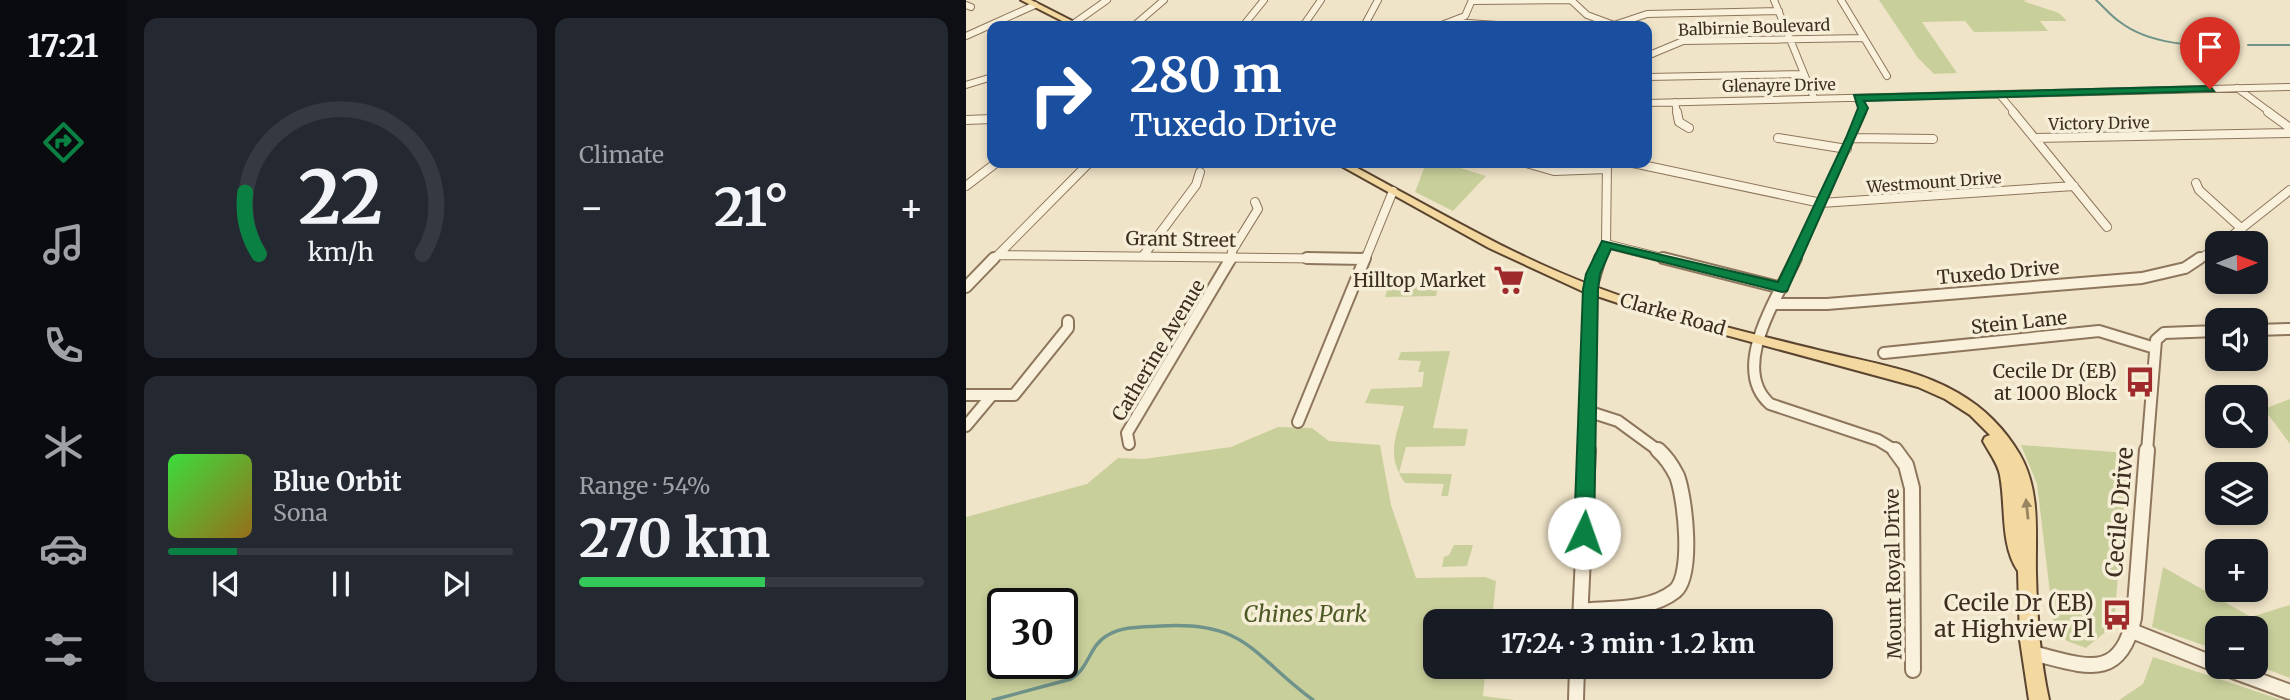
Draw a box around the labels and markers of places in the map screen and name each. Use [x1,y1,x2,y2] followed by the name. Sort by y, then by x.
[2180,17,2240,89] pin
[1492,263,1526,297] supermarket icon: Hilltop Market
[1353,268,1487,292] place label: Hilltop Market
[1993,359,2117,405] place label: Cecile Dr (EB) at 1000 Block
[2123,365,2157,399] bus stop icon: Cecile Dr (EB) at 1000 Block
[1934,588,2094,643] place label: Cecile Dr (EB) at Highview Pl
[2100,598,2134,632] bus stop icon: Cecile Dr (EB) at Highview Pl

